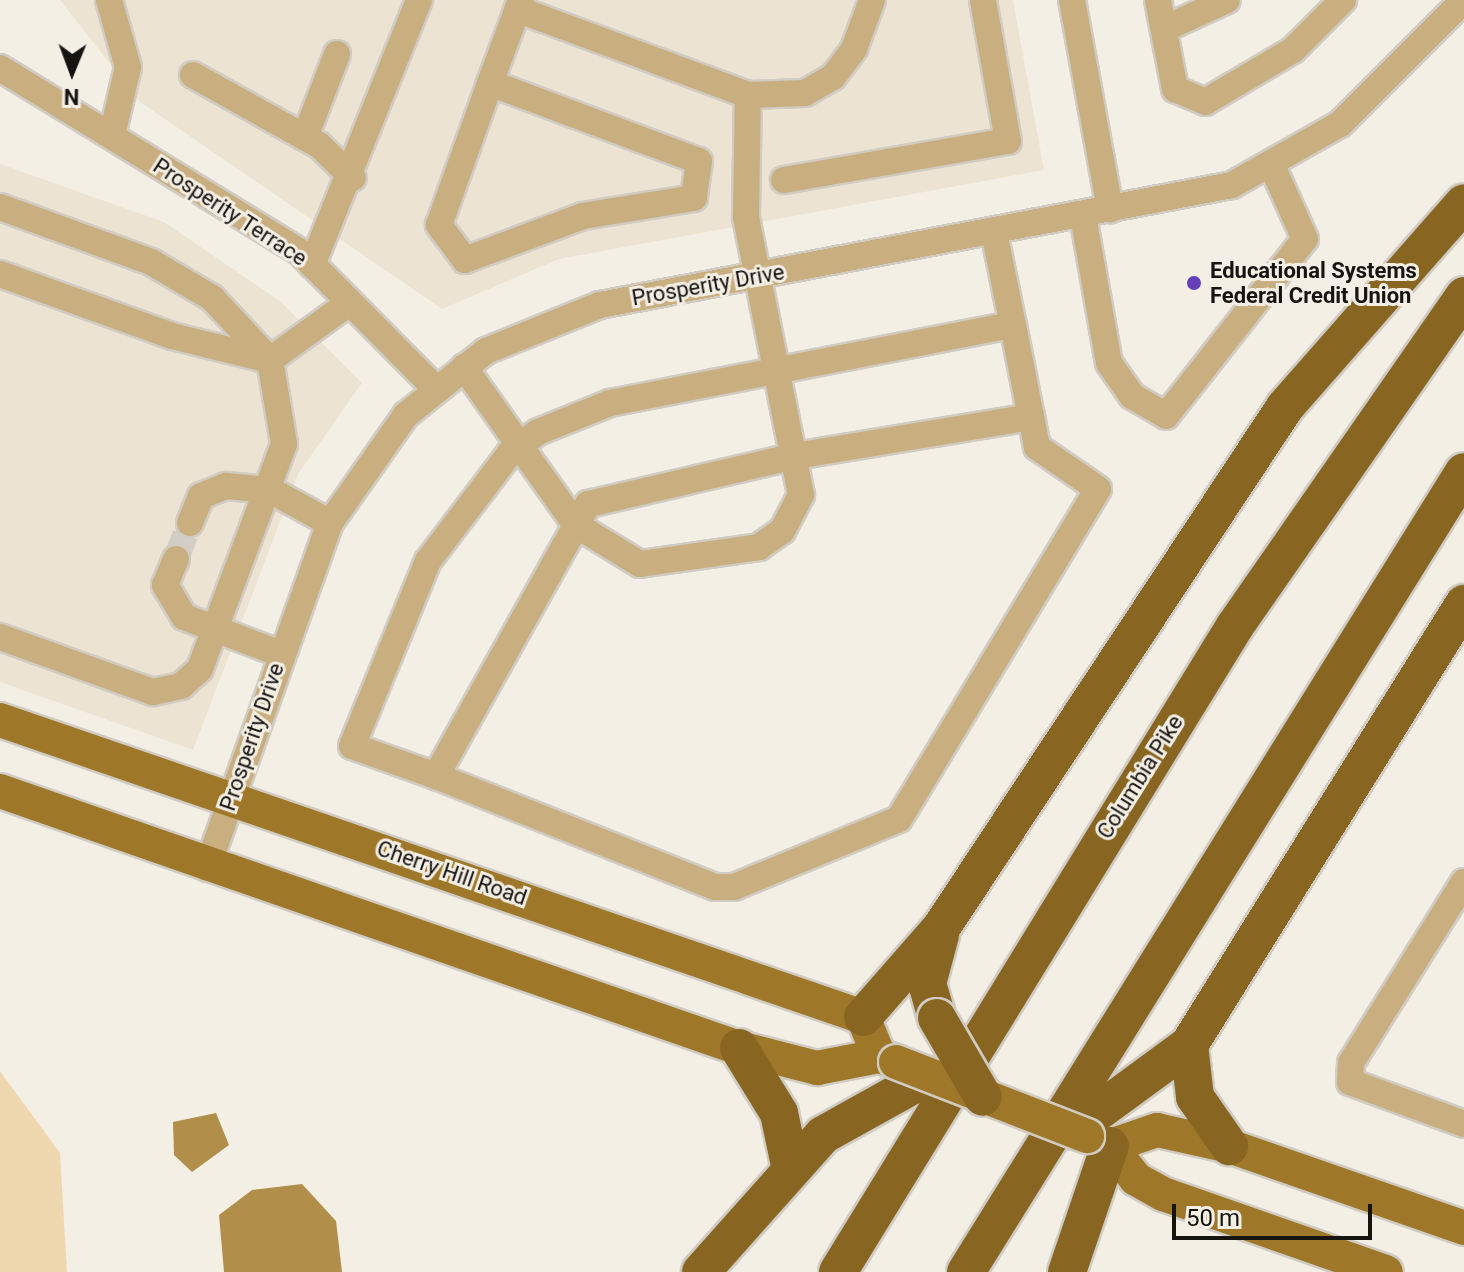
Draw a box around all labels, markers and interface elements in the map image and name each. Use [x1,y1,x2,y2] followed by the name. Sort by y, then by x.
[32,32,112,112] north arrow
[64,84,80,109] text: N
[148,152,312,272] street label: Prosperity Terrace
[1210,257,1417,308] place label: Educational Systems Federal Credit Union
[630,259,786,311] street label: Prosperity Drive
[1185,274,1203,292] marker: Educational Systems Federal Credit Union
[214,660,290,814] street label: Prosperity Drive
[1092,710,1188,844] street label: Columbia Pike
[374,835,530,911] street label: Cherry Hill Road
[1176,1188,1376,1238] scale bar
[1186,1204,1240,1232] text: 50 m

